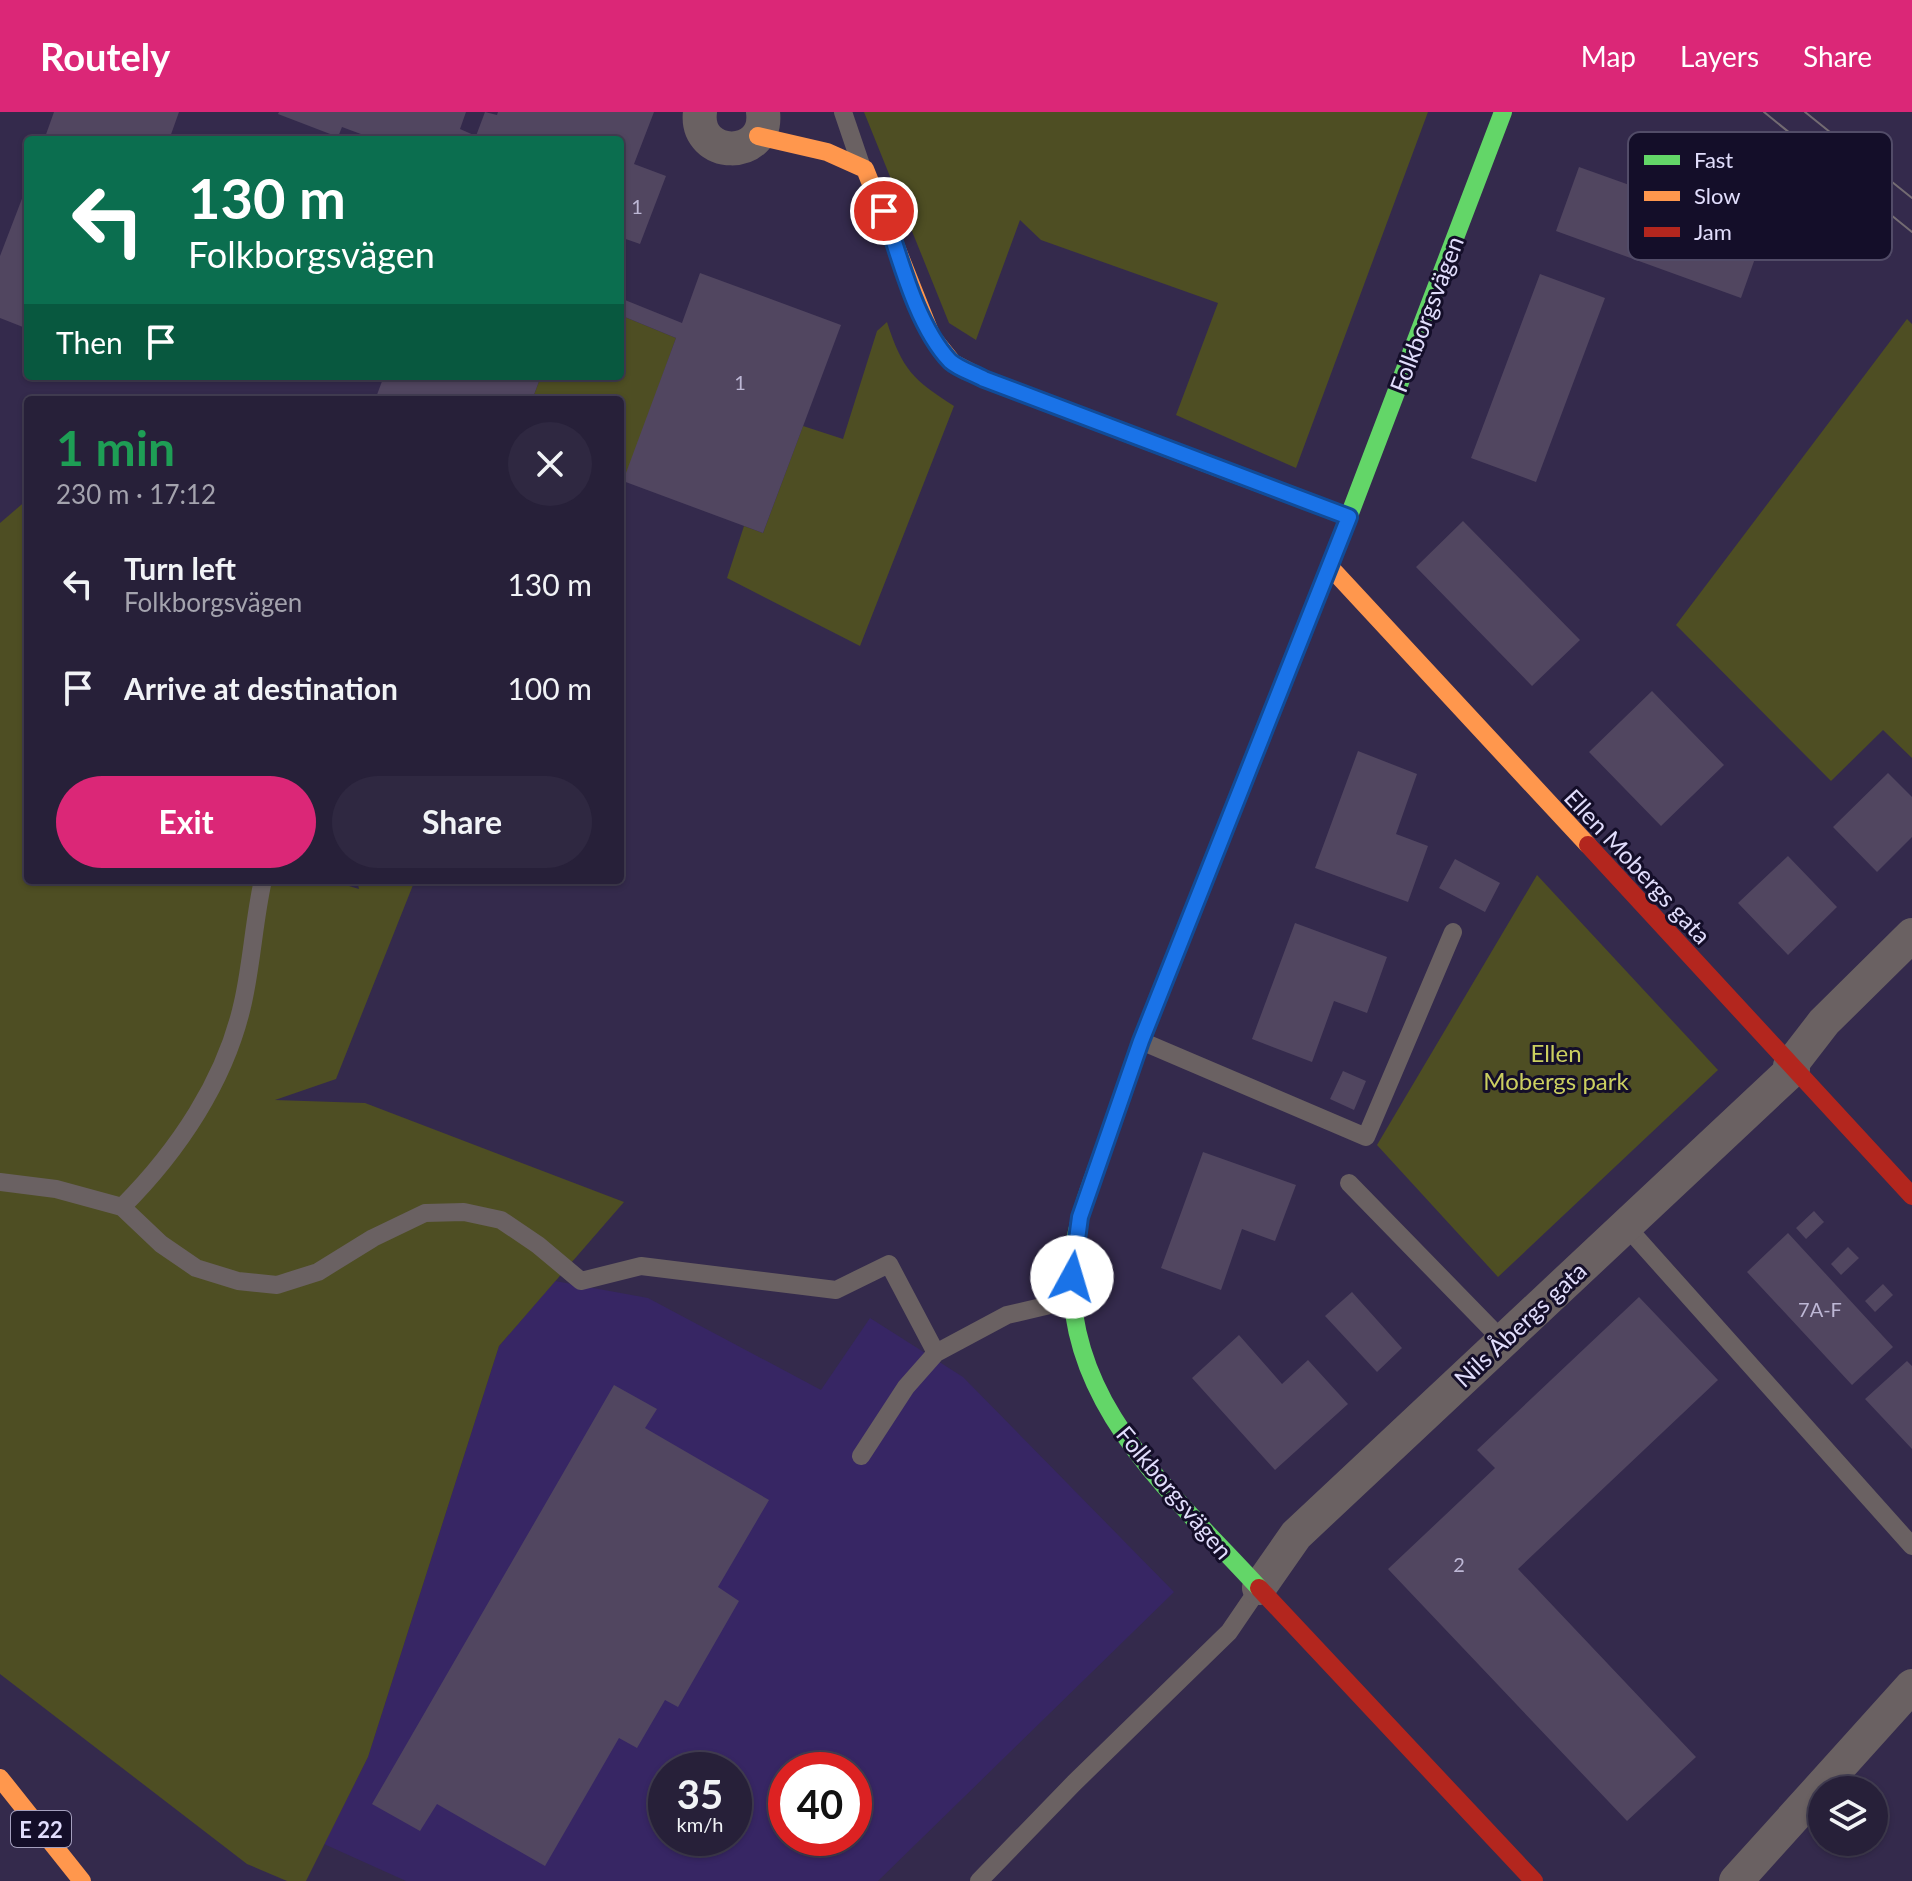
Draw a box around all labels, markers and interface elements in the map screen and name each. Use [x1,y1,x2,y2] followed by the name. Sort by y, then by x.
[40,33,170,79] text: Routely
[1581,39,1636,73] text: Map
[1680,39,1759,73] text: Layers
[1803,39,1872,73] text: Share
[1628,132,1892,260] legend
[1694,146,1733,173] text: Fast
[188,164,346,231] text: 130 m
[56,168,160,272] icon: left
[850,177,918,245] pin
[1694,182,1741,209] text: Slow
[862,189,906,233] icon: arrive
[631,194,643,218] house number: 1
[1694,218,1732,245] text: Jam
[188,232,435,276] text: Folkborgsvägen
[1383,232,1469,396] street label: Folkborgsvägen
[139,320,183,364] icon: arrive
[56,324,123,360] text: Then
[734,370,746,394] house number: 1
[56,419,175,476] text: 1 min
[508,422,592,506] button: close
[56,478,216,510] text: 230 m · 17:12
[124,550,236,586] text: Turn left
[56,562,100,606] icon: left
[507,566,592,602] text: 130 m
[124,586,302,618] text: Folkborgsvägen
[56,666,100,710] icon: arrive
[124,670,398,706] text: Arrive at destination
[507,670,592,706] text: 100 m
[56,776,316,868] button: Exit
[332,776,592,868] button: Share
[1559,783,1717,949] street label: Ellen Mobergs gata
[1483,1038,1630,1095] park label: Ellen Mobergs park
[1030,1235,1114,1319] position arrow
[1448,1255,1592,1393] street label: Nils Åbergs gata
[1798,1297,1842,1321] house number: 7A-F
[1111,1420,1239,1564] street label: Folkborgsvägen
[1453,1552,1465,1576] house number: 2
[768,1752,872,1856] speed limit sign: 40
[677,1770,723,1818] text: 35
[1808,1776,1888,1856] map controls
[1808,1776,1888,1856] button: layers
[11,1811,71,1847] road number: E 22
[677,1812,723,1836] text: km/h

